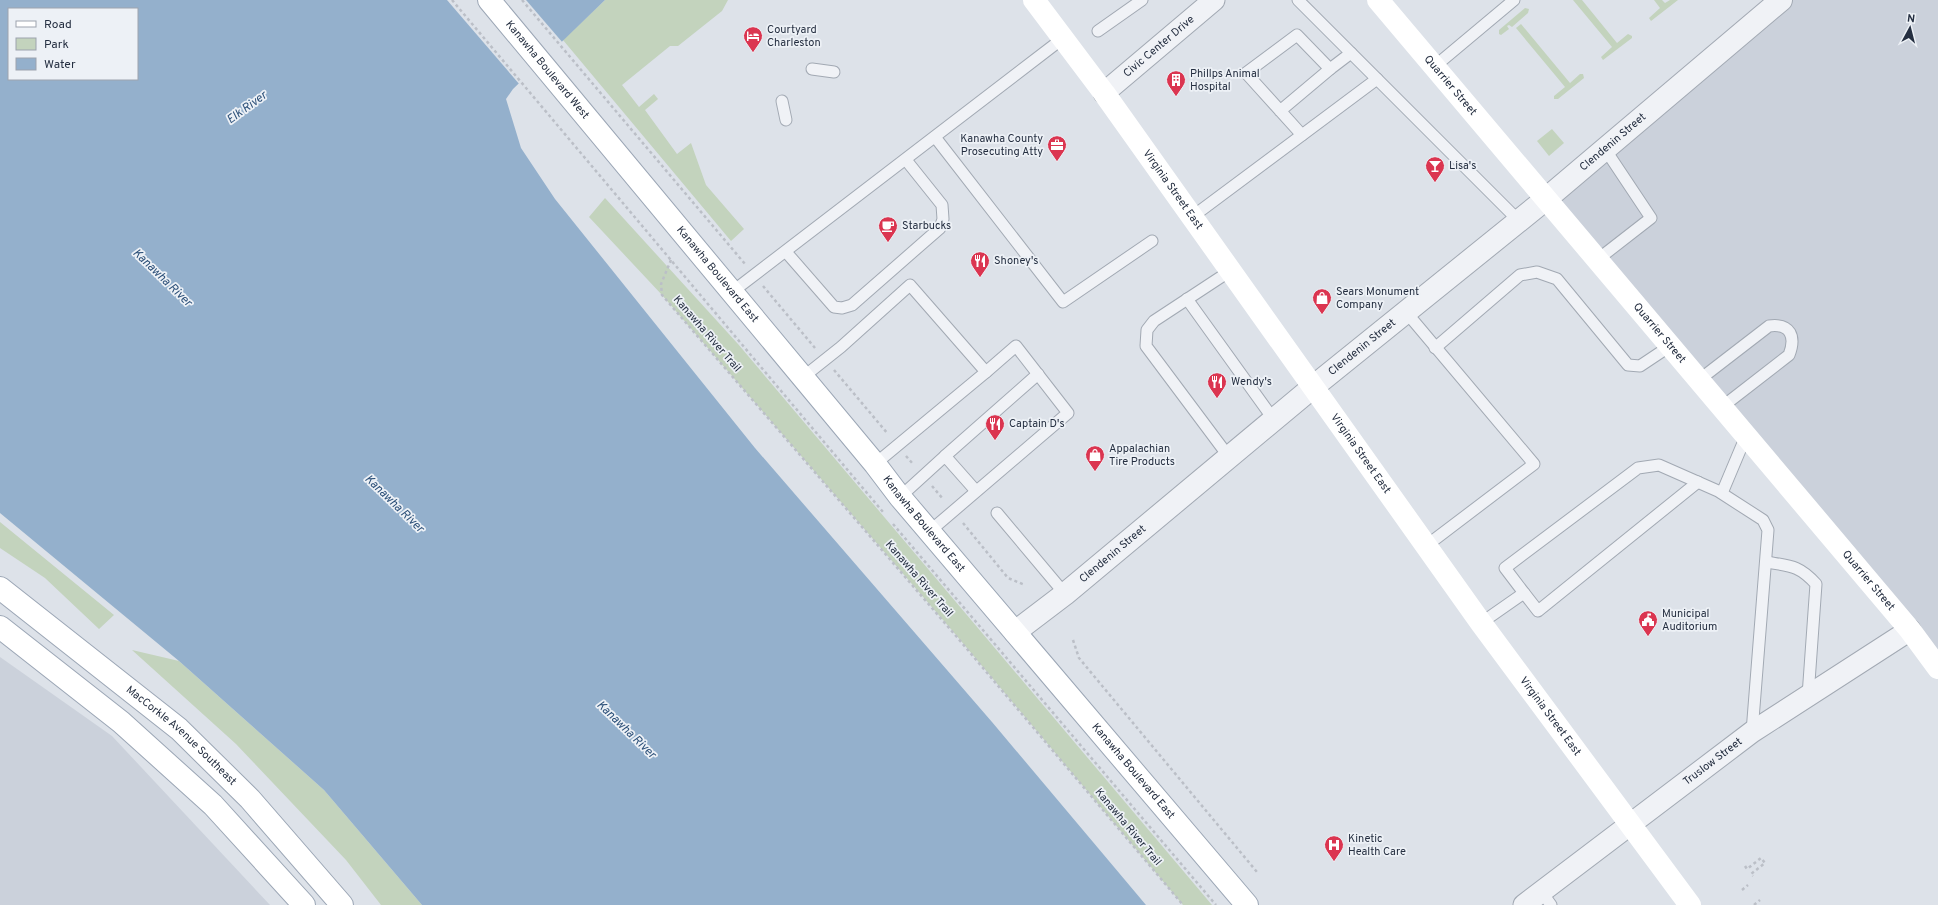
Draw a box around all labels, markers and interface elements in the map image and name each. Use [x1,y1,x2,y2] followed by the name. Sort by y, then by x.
[8,8,138,80] legend
[1890,8,1930,48] north arrow
[1121,12,1197,81] street label: Civic Center Drive
[1906,12,1916,26] text: N
[44,17,72,33] text: Road
[502,18,592,122] street label: Kanawha Boulevard West
[767,23,821,50] place label: Courtyard Charleston
[742,25,764,53] hotel icon: Courtyard Charleston
[44,37,69,53] text: Park
[1421,52,1480,119] street label: Quarrier Street
[44,57,76,73] text: Water
[1190,67,1260,94] place label: Phillps Animal Hospital
[1165,69,1187,97] building icon: Phillps Animal Hospital
[224,87,271,128] water label: Elk River
[1577,110,1649,174] street label: Clendenin Street
[960,132,1043,159] place label: Kanawha County Prosecuting Atty
[1046,134,1068,162] office icon: Kanawha County Prosecuting Atty
[1140,147,1206,232] street label: Virginia Street East
[1424,155,1446,183] bar icon: Lisa's
[1449,159,1476,173] place label: Lisa's
[877,215,899,243] cafe icon: Starbucks
[902,219,951,233] place label: Starbucks
[673,223,762,326] street label: Kanawha Boulevard East
[129,245,196,312] water label: Kanawha River
[969,250,991,278] restaurant icon: Shoney's
[994,254,1038,268] place label: Shoney's
[1336,285,1419,312] place label: Sears Monument Company
[1311,287,1333,315] shop icon: Sears Monument Company
[670,293,744,375] street label: Kanawha River Trail
[1630,300,1689,366] street label: Quarrier Street
[1326,316,1399,379] street label: Clendenin Street
[1206,371,1228,399] restaurant icon: Wendy's
[1231,375,1272,389] place label: Wendy's
[1327,411,1394,496] street label: Virginia Street East
[984,413,1006,441] restaurant icon: Captain D's
[1009,417,1065,431] place label: Captain D's
[1109,442,1175,469] place label: Appalachian Tire Products
[1084,444,1106,472] shop icon: Appalachian Tire Products
[361,471,428,538] water label: Kanawha River
[879,473,968,575] street label: Kanawha Boulevard East
[1077,522,1149,586] street label: Clendenin Street
[882,538,956,620] street label: Kanawha River Trail
[1839,548,1898,614] street label: Quarrier Street
[1662,607,1717,634] place label: Municipal Auditorium
[1637,609,1659,637] public building icon: Municipal Auditorium
[1516,674,1584,759] street label: Virginia Street East
[123,683,239,789] street label: MacCorkle Avenue Southeast
[593,697,660,764] water label: Kanawha River
[1089,720,1178,822] street label: Kanawha Boulevard East
[1680,735,1745,789] street label: Truslow Street
[1092,786,1164,868] street label: Kanawha River Trail
[1348,832,1406,859] place label: Kinetic Health Care
[1323,834,1345,862] hospital icon: Kinetic Health Care

